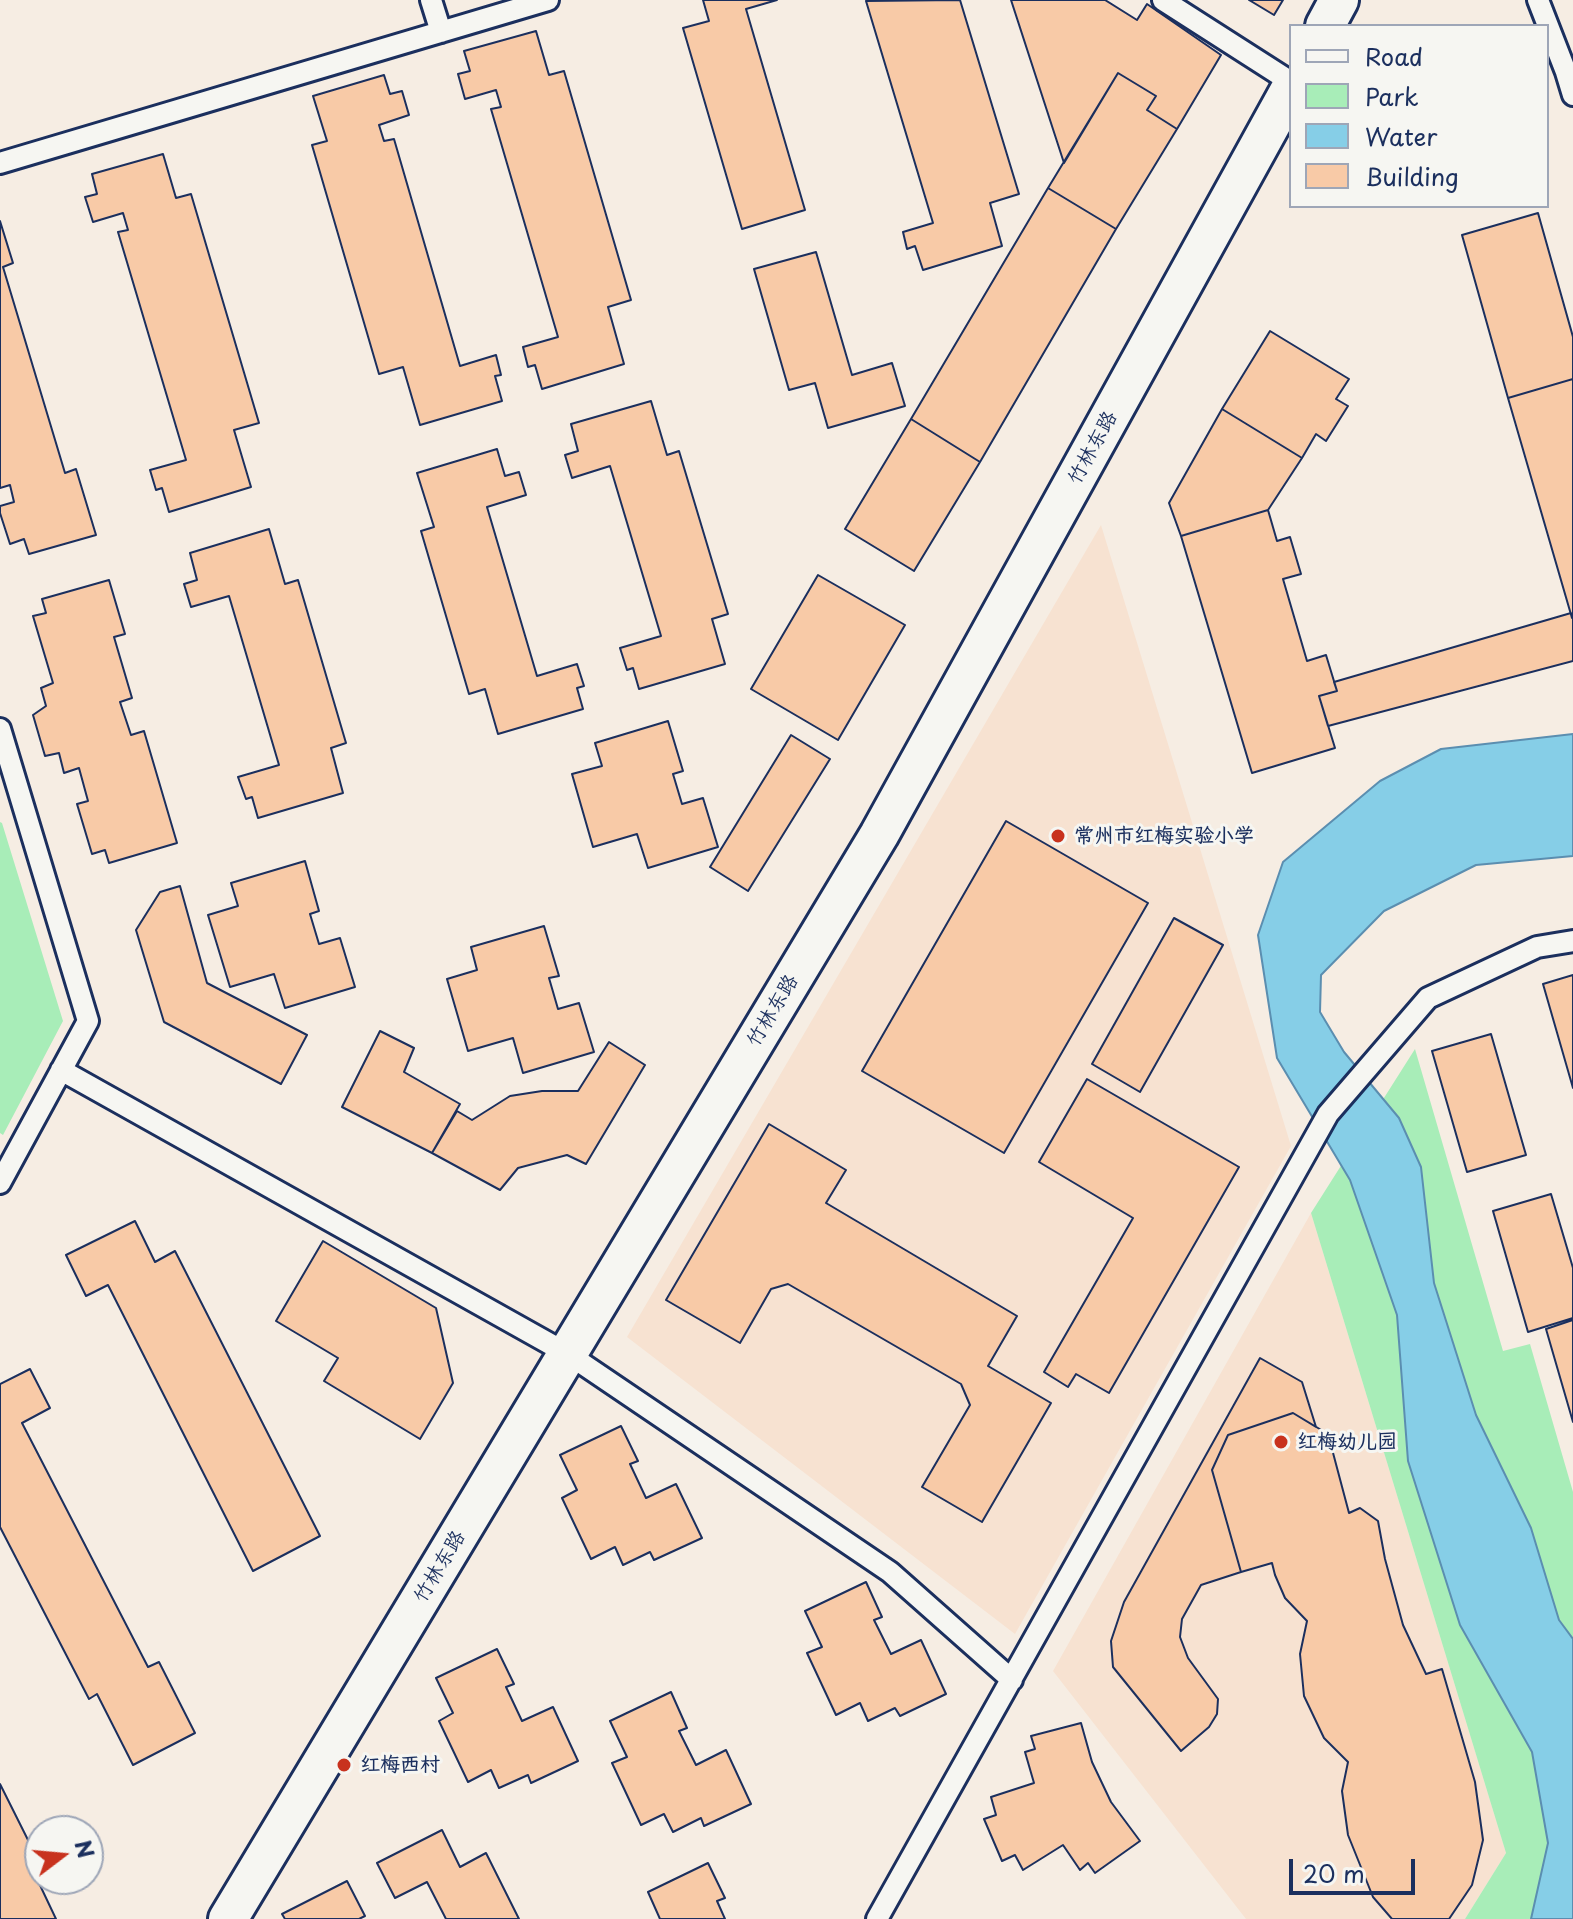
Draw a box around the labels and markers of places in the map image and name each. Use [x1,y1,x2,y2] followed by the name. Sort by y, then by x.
[1074,824,1254,848] place label: 常州市红梅实验小学
[1049,827,1067,845] marker: 常州市红梅实验小学
[1297,1430,1397,1454] place label: 红梅幼儿园
[1272,1433,1290,1451] marker: 红梅幼儿园
[360,1753,440,1777] place label: 红梅西村
[335,1756,353,1774] marker: 红梅西村

